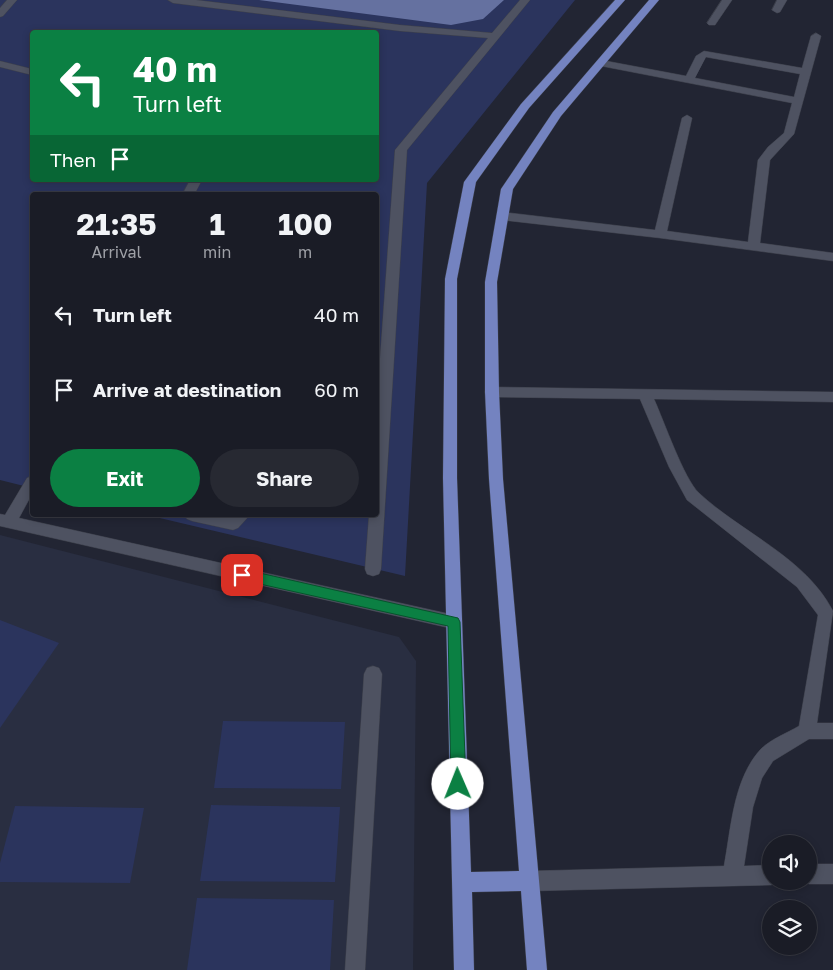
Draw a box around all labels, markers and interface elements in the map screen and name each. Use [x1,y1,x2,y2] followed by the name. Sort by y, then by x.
[133,48,217,90] text: 40 m
[50,50,115,115] icon: left
[133,90,222,117] text: Turn left
[106,145,134,173] icon: arrive
[50,148,96,171] text: Then
[77,206,157,242] text: 21:35
[210,206,225,242] text: 1
[278,206,332,242] text: 100
[91,242,142,262] text: Arrival
[203,242,231,262] text: min
[298,242,312,262] text: m
[50,301,78,329] icon: left
[93,303,172,326] text: Turn left
[314,303,359,326] text: 40 m
[50,376,78,404] icon: arrive
[93,378,281,401] text: Arrive at destination
[314,378,359,401] text: 60 m
[50,449,200,507] button: Exit
[210,449,359,507] button: Share
[221,554,263,596] pin
[228,561,256,589] icon: arrive
[431,757,483,809] position arrow
[762,835,817,955] map controls
[762,835,817,890] button: sound
[762,900,817,955] button: layers

